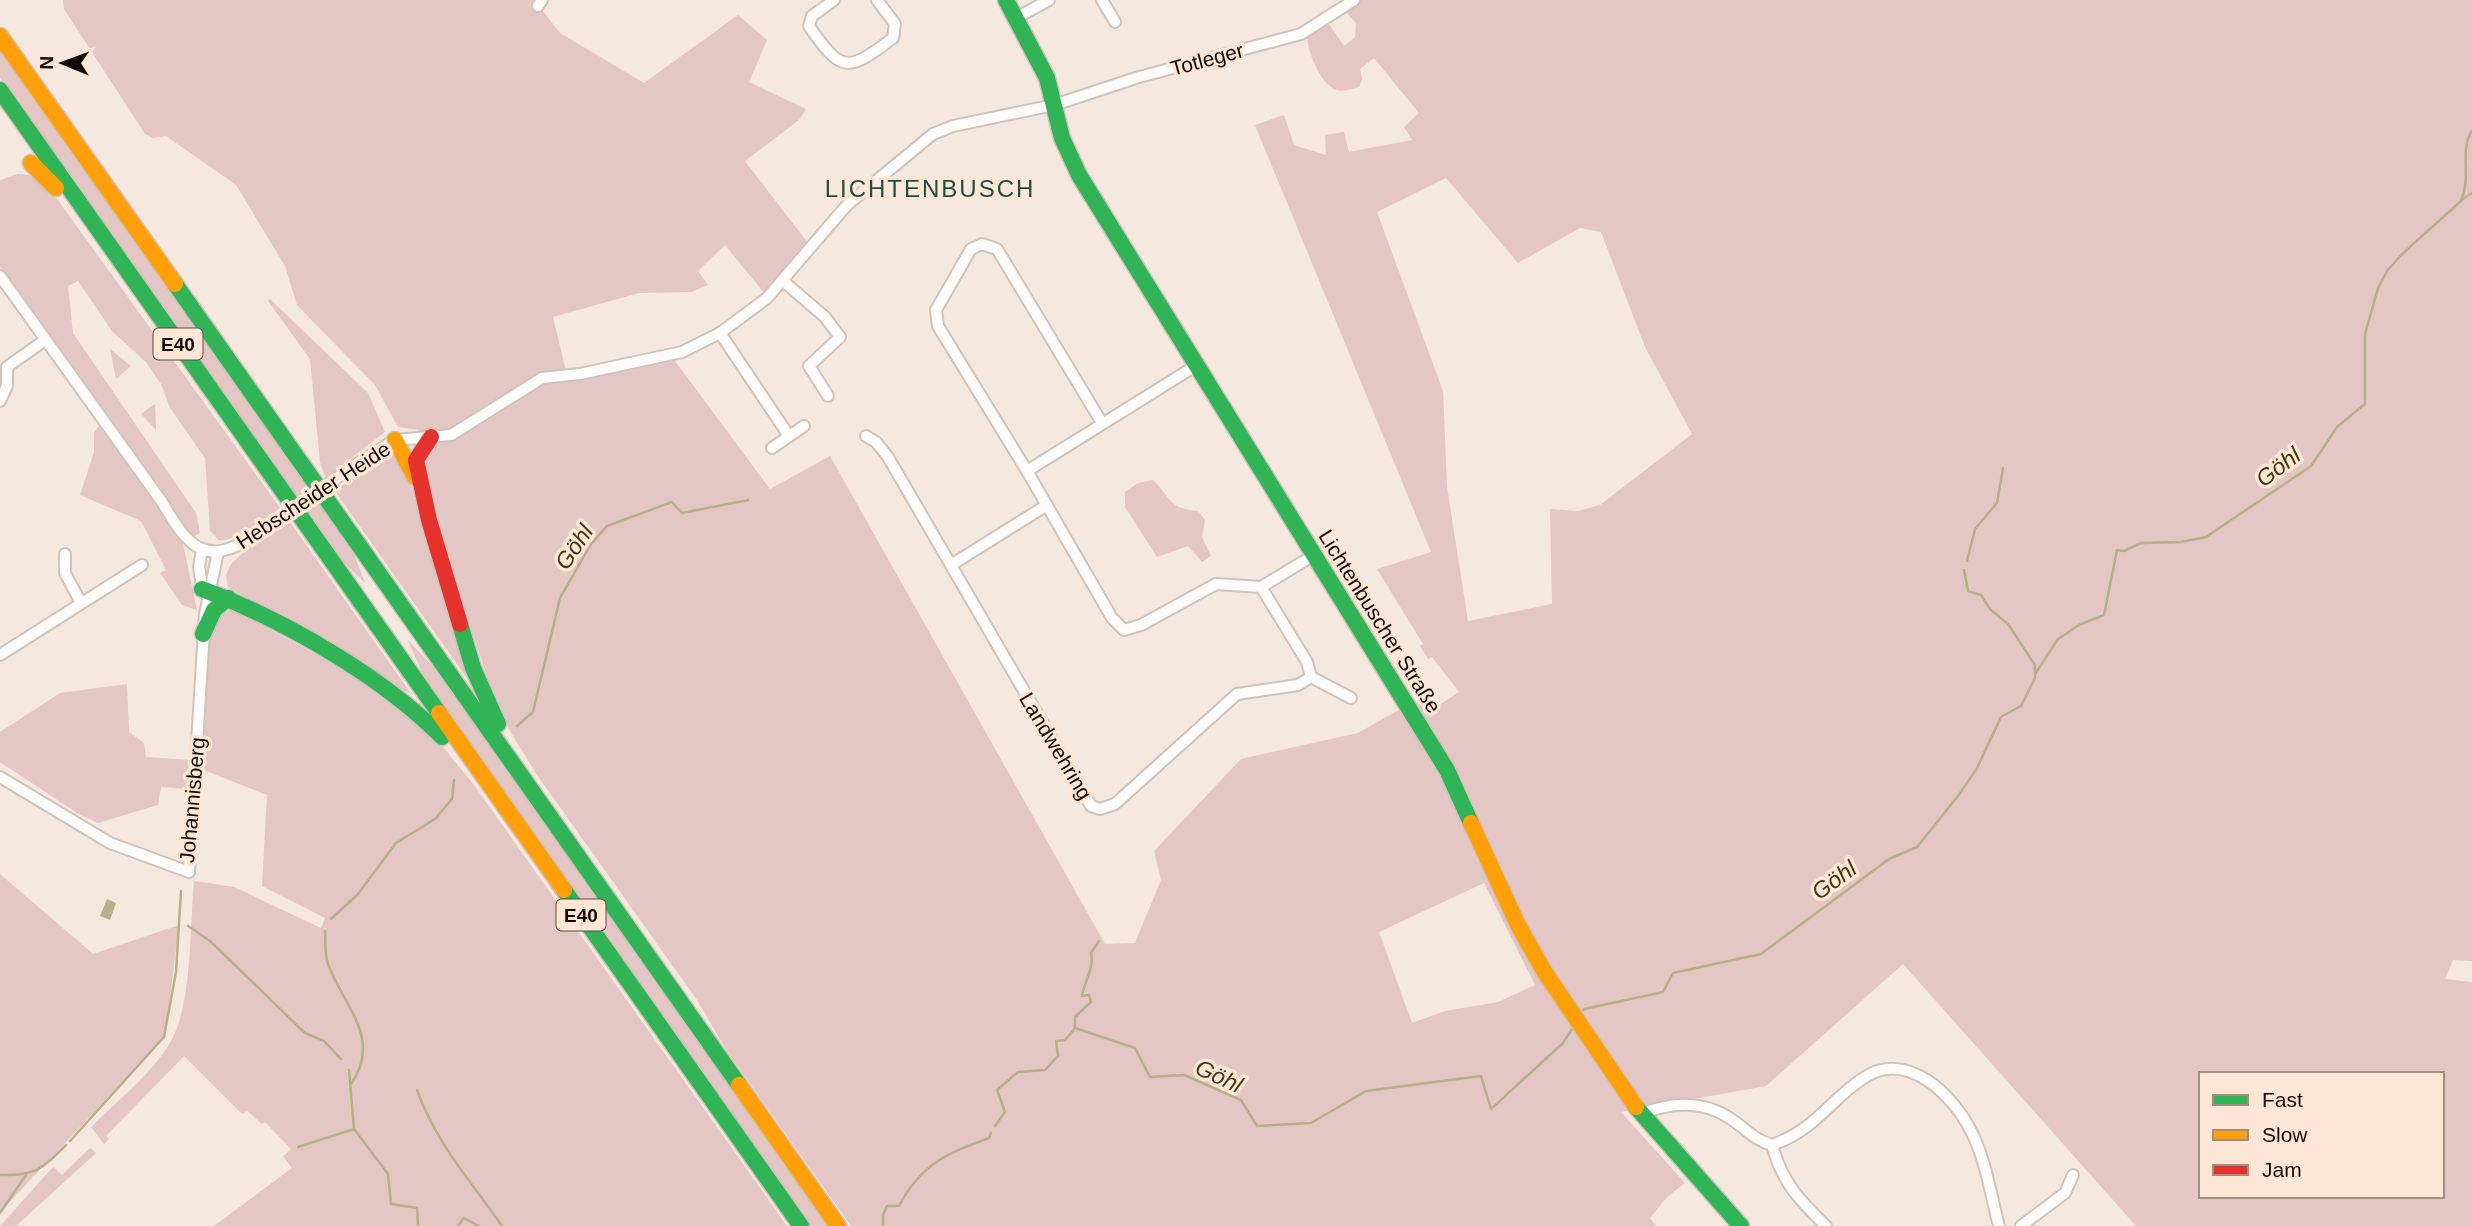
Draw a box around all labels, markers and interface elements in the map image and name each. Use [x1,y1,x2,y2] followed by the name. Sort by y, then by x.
[28,28,98,98] north arrow
[1168,38,1246,80] street label: Totleger
[36,56,57,70] text: N
[825,175,1035,202] district label: LICHTENBUSCH
[154,328,202,360] road number: E40
[232,437,394,553] street label: Hebscheider Heide
[2251,441,2306,492] water label: Göhl
[550,519,599,574] water label: Göhl
[1314,525,1446,717] street label: Lichtenbuscher Straße
[1015,689,1097,803] street label: Landwehring
[175,736,209,864] street label: Johannisberg
[1807,855,1862,905] water label: Göhl
[556,900,606,931] road number: E40
[1191,1054,1247,1098] water label: Göhl
[2199,1072,2444,1198] legend
[2262,1088,2303,1111] text: Fast
[2262,1123,2308,1146] text: Slow
[2262,1158,2302,1181] text: Jam

